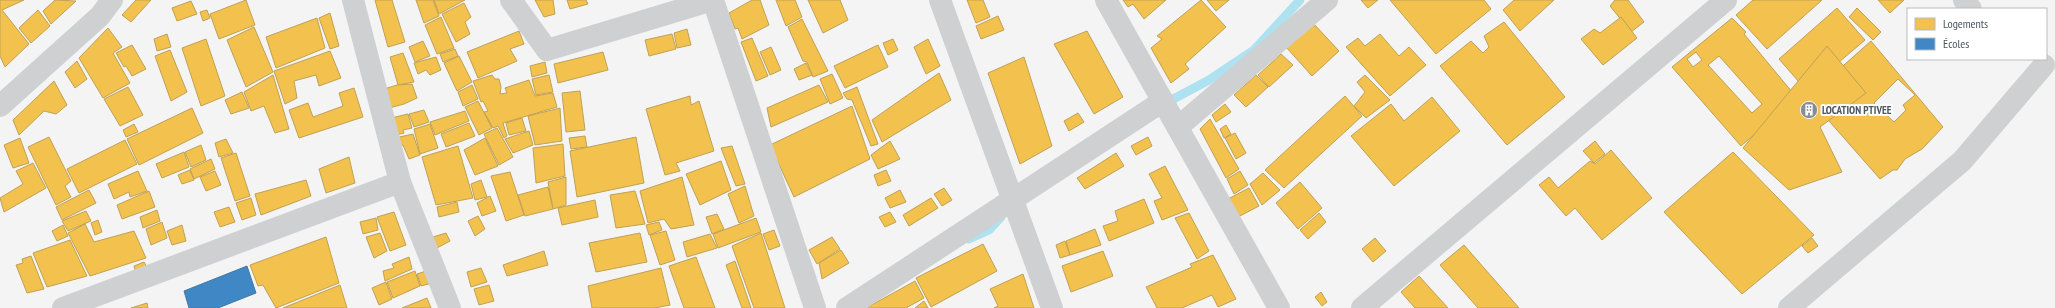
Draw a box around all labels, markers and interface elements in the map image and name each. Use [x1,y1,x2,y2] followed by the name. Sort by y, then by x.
[1907,8,2047,60] legend
[1943,16,1988,31] text: Logements
[1943,36,1969,51] text: Écoles
[1799,100,1819,120] building icon: LOCATION PTIVEE
[1822,103,1892,117] place label: LOCATION PTIVEE

